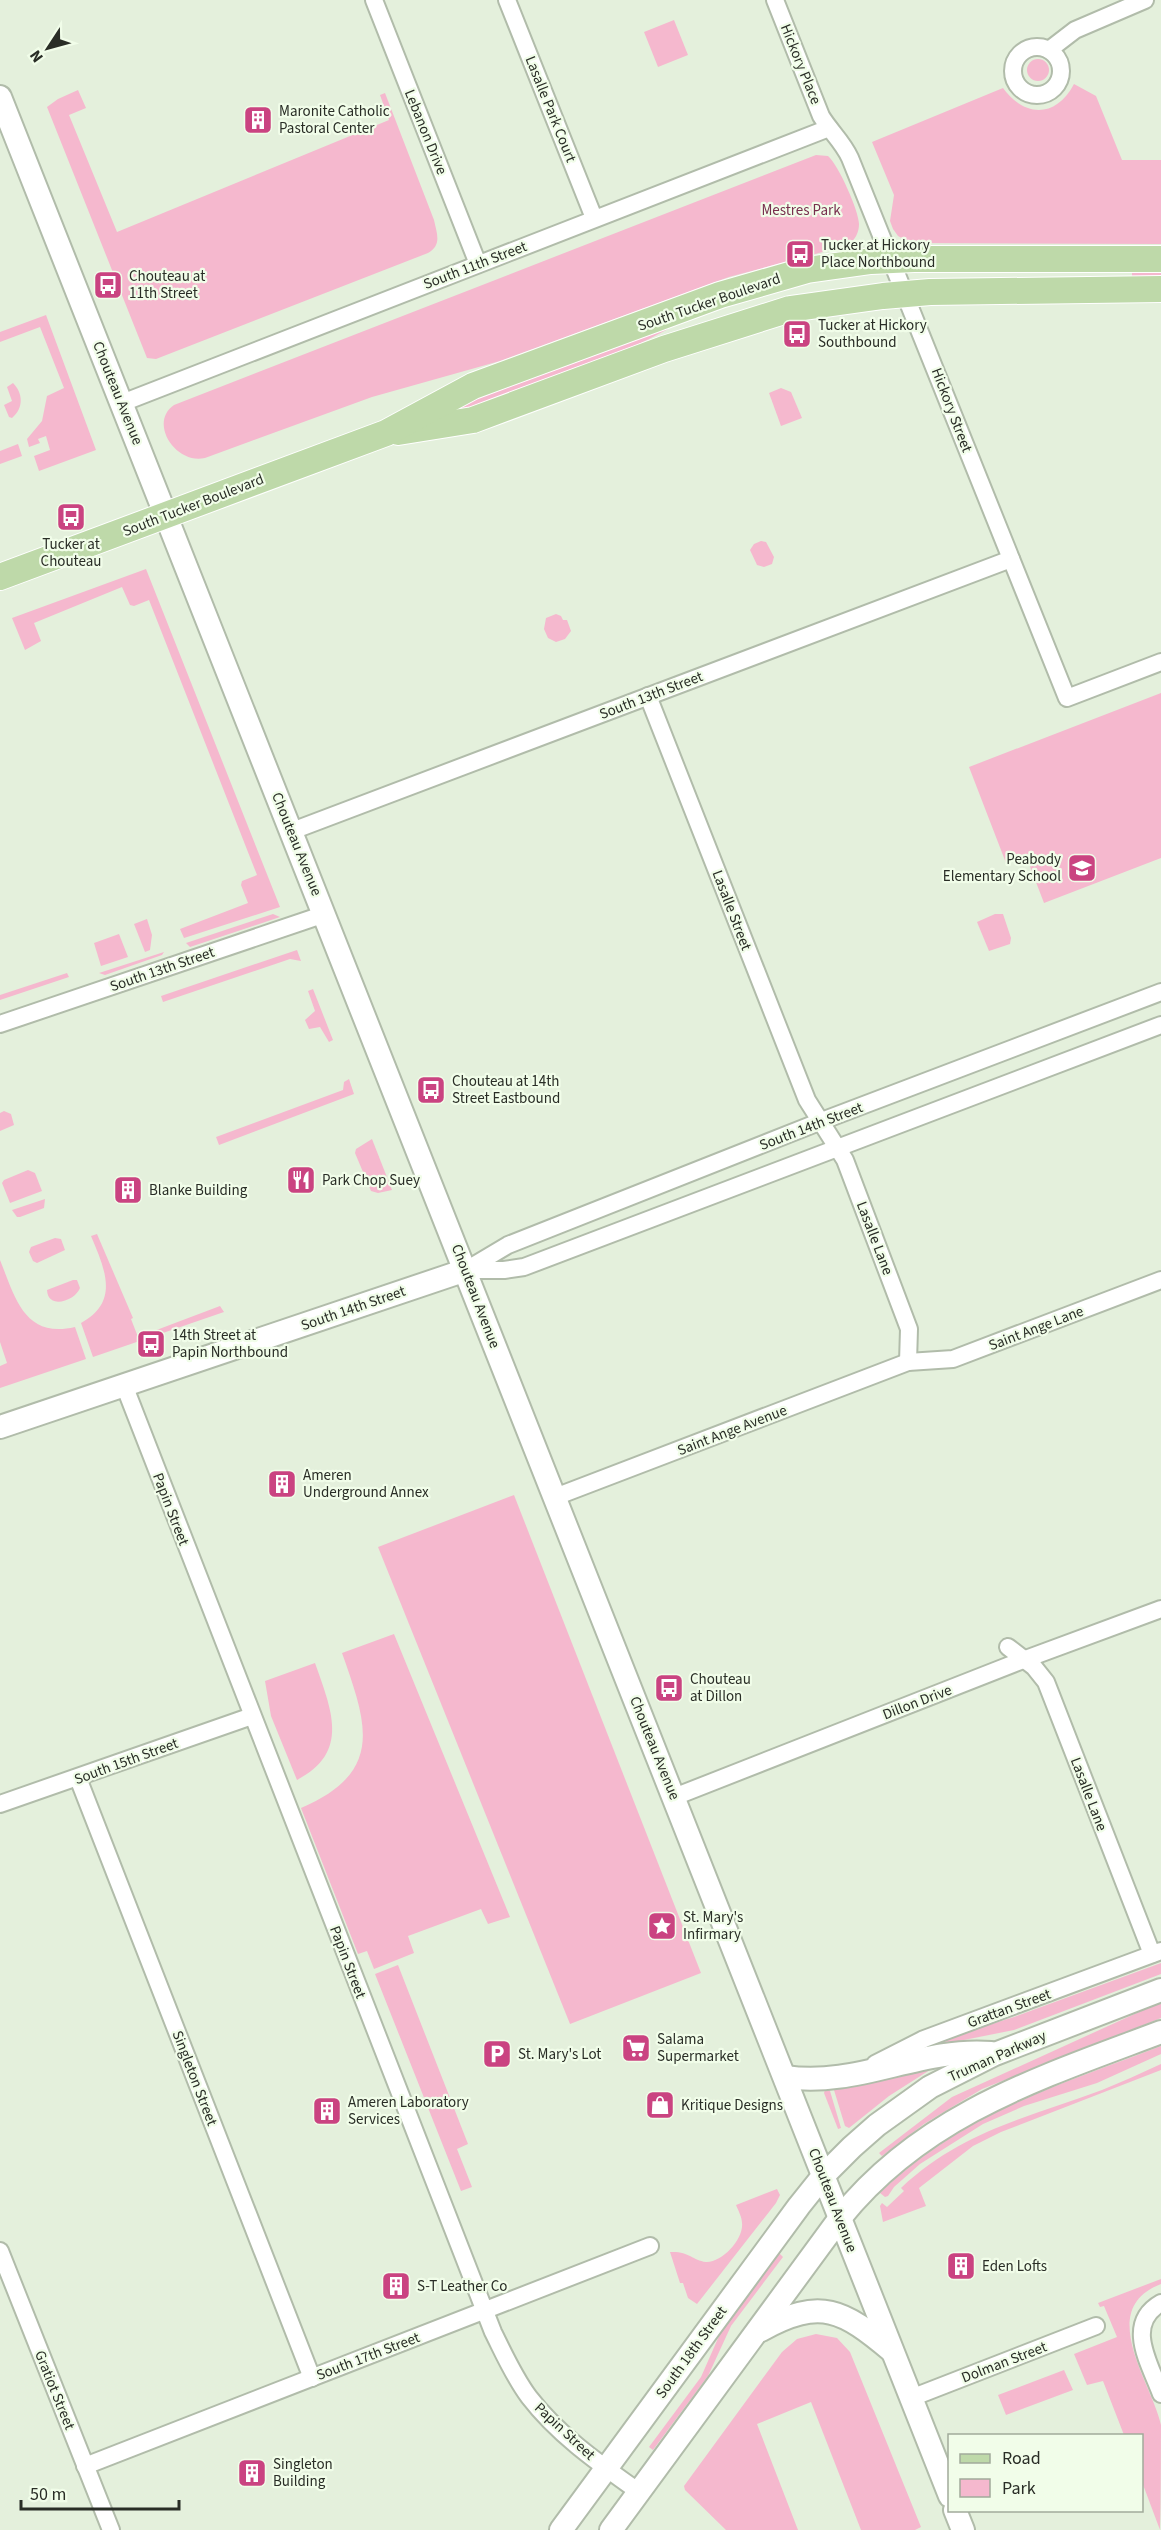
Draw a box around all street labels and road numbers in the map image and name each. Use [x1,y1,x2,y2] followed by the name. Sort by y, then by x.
[775,21,826,108] street label: Hickory Place
[520,53,581,165] street label: Lasalle Park Court
[399,86,452,178] street label: Lebanon Drive
[420,236,530,295] street label: South 11th Street
[635,268,783,337] street label: South Tucker Boulevard
[87,338,148,448] street label: Chouteau Avenue
[926,365,977,455] street label: Hickory Street
[119,469,267,542] street label: South Tucker Boulevard
[596,666,706,725] street label: South 13th Street
[266,789,327,899] street label: Chouteau Avenue
[707,867,756,953] street label: Lasalle Street
[107,942,217,997] street label: South 13th Street
[756,1097,866,1156] street label: South 14th Street
[851,1198,898,1278] street label: Lasalle Lane
[446,1241,505,1351] street label: Chouteau Avenue
[298,1281,408,1336] street label: South 14th Street
[986,1301,1087,1356] street label: Saint Ange Lane
[674,1400,790,1461] street label: Saint Ange Avenue
[147,1470,194,1549] street label: Papin Street
[880,1680,955,1725] street label: Dillon Drive
[624,1693,685,1803] street label: Chouteau Avenue
[71,1733,181,1790] street label: South 15th Street
[1065,1754,1112,1834] street label: Lasalle Lane
[324,1923,371,2002] street label: Papin Street
[965,1984,1054,2033] street label: Grattan Street
[945,2025,1050,2087] street label: Truman Parkway
[167,2028,222,2129] street label: Singleton Street
[803,2145,862,2255] street label: Chouteau Avenue
[651,2302,732,2403] street label: South 18th Street
[313,2327,423,2386] street label: South 17th Street
[958,2337,1050,2388] street label: Dolman Street
[29,2347,80,2433] street label: Gratiot Street
[530,2398,600,2465] street label: Papin Street

